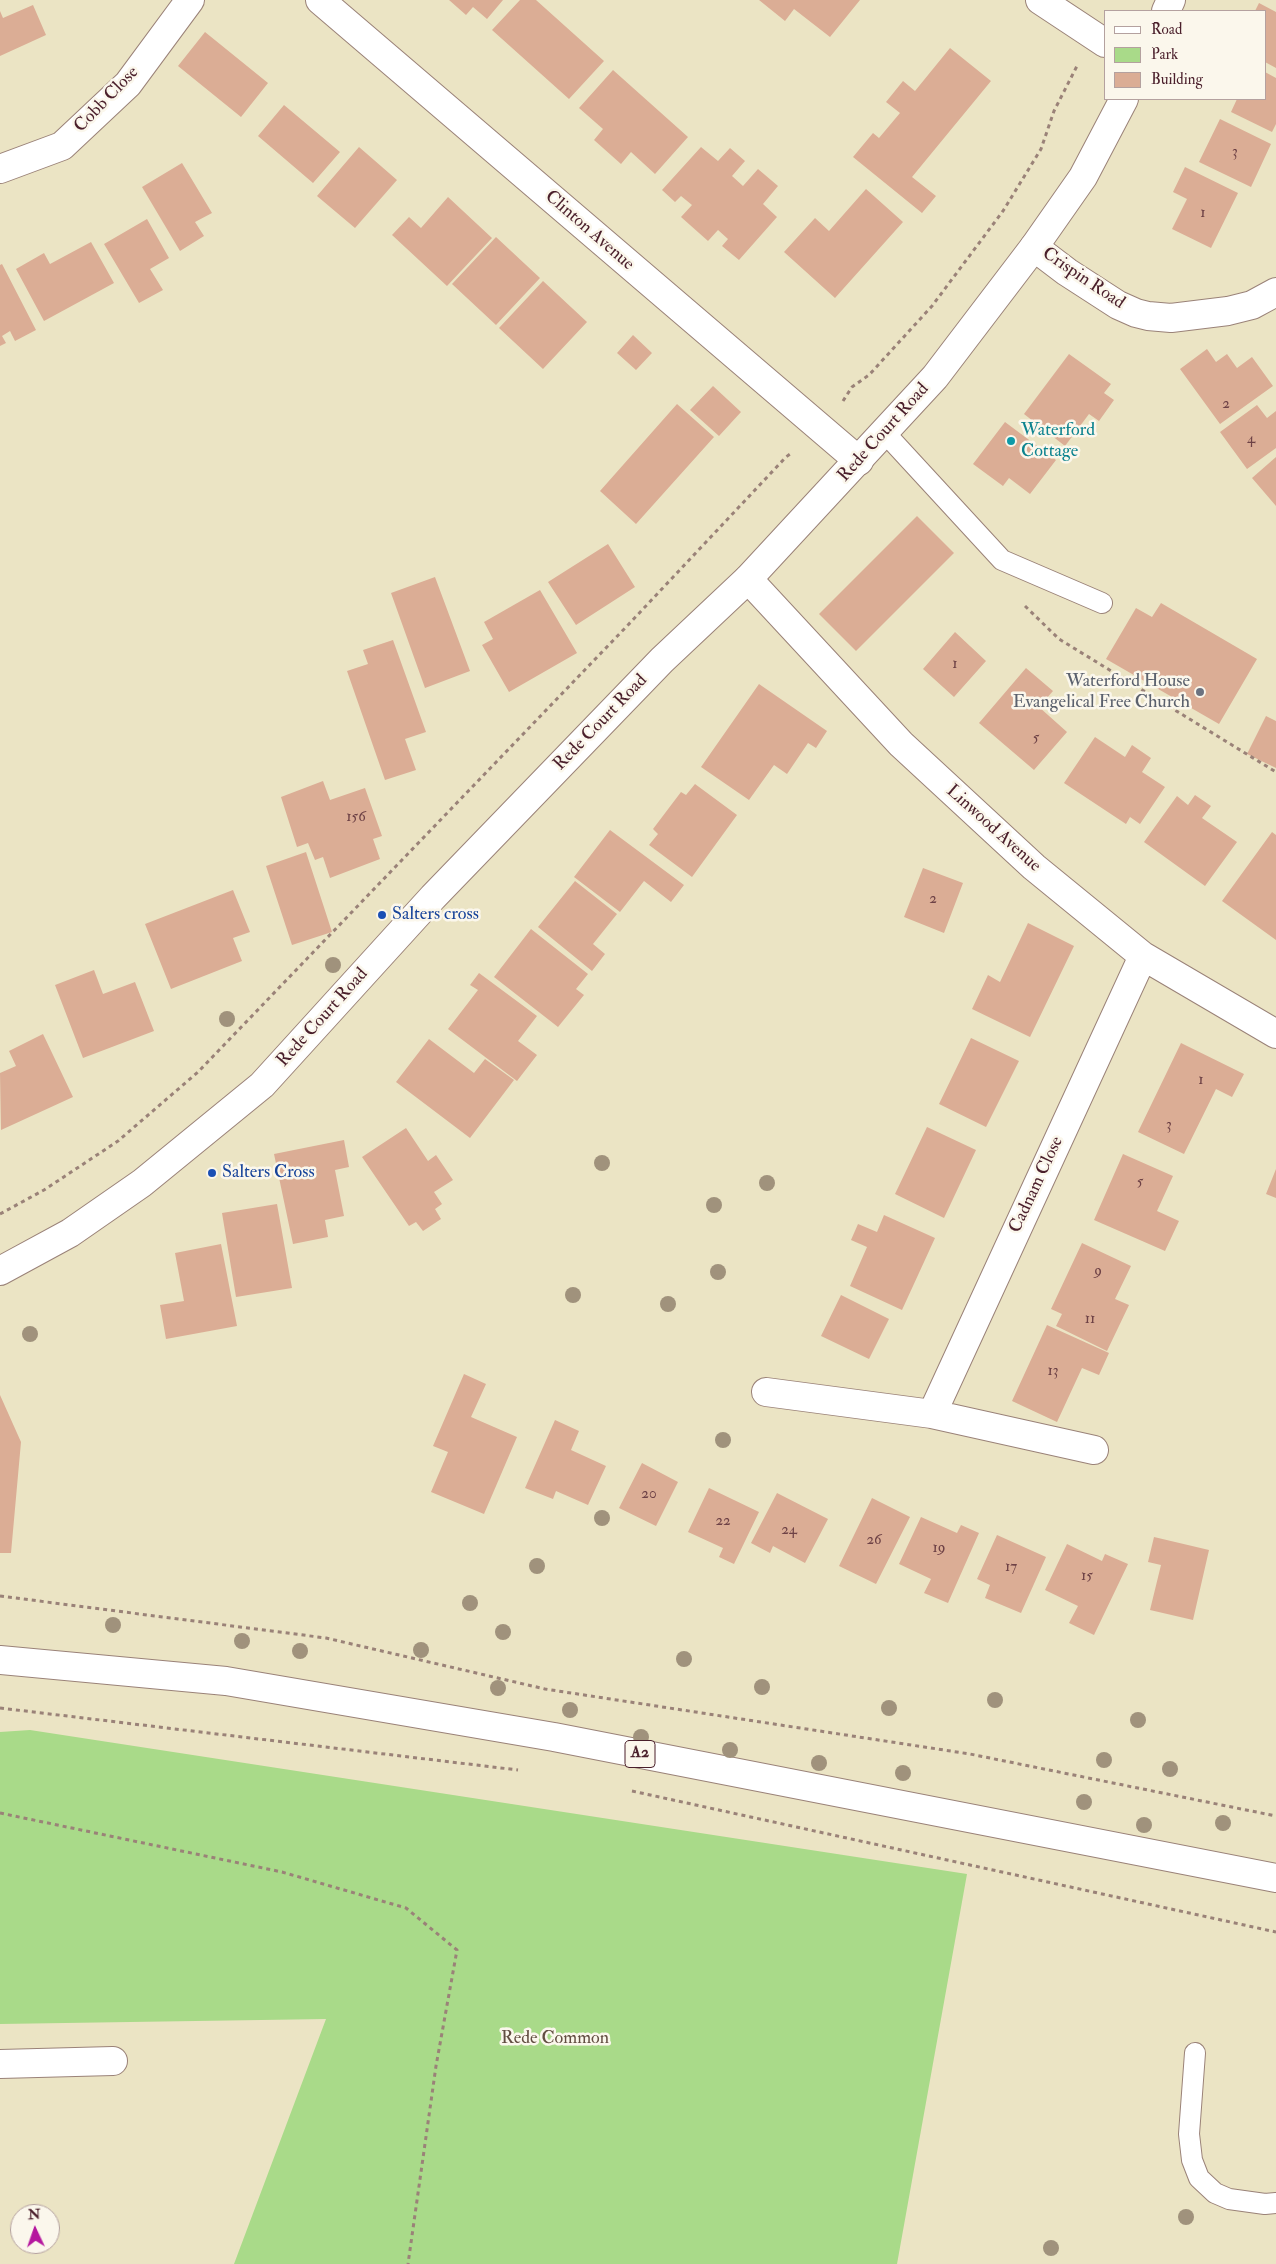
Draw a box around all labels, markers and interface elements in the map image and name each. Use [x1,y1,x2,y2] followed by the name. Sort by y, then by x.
[1104,10,1266,100] legend
[1151,20,1182,39] text: Road
[1151,45,1178,64] text: Park
[70,63,144,137] street label: Cobb Close
[1151,70,1203,89] text: Building
[1232,144,1238,162] house number: 3
[540,186,638,276] street label: Clinton Avenue
[1200,205,1206,223] house number: 1
[1038,243,1128,315] street label: Crispin Road
[834,379,934,487] street label: Rede Court Road
[1222,396,1230,414] house number: 2
[1021,420,1095,462] place label: Waterford Cottage
[1247,431,1255,449] house number: 4
[1005,435,1017,447] marker: Waterford Cottage
[952,656,958,674] house number: 1
[550,670,652,776] street label: Rede Court Road
[1013,671,1190,714] place label: Waterford House Evangelical Free Church
[1194,686,1206,698] marker: Waterford House Evangelical Free Church
[1033,730,1039,748] house number: 5
[941,781,1045,877] street label: Linwood Avenue
[346,809,366,827] house number: 156
[929,891,937,909] house number: 2
[392,904,479,926] place label: Salters cross
[376,909,388,921] marker: Salters cross
[273,964,373,1072] street label: Rede Court Road
[1198,1072,1204,1090] house number: 1
[1166,1117,1172,1135] house number: 3
[1005,1133,1069,1237] street label: Cadnam Close
[222,1162,315,1184] place label: Salters Cross
[206,1167,218,1179] marker: Salters Cross
[1137,1174,1143,1192] house number: 5
[1094,1263,1102,1281] house number: 9
[1085,1311,1095,1329] house number: 11
[1047,1363,1059,1381] house number: 13
[641,1486,657,1504] house number: 20
[715,1513,731,1531] house number: 22
[781,1522,797,1540] house number: 24
[866,1532,882,1550] house number: 26
[933,1540,945,1558] house number: 19
[1005,1559,1017,1577] house number: 17
[1081,1568,1093,1586] house number: 15
[625,1740,655,1768] road number: A2
[501,2028,609,2050] park label: Rede Common
[10,2204,60,2254] north arrow
[28,2206,41,2223] text: N

